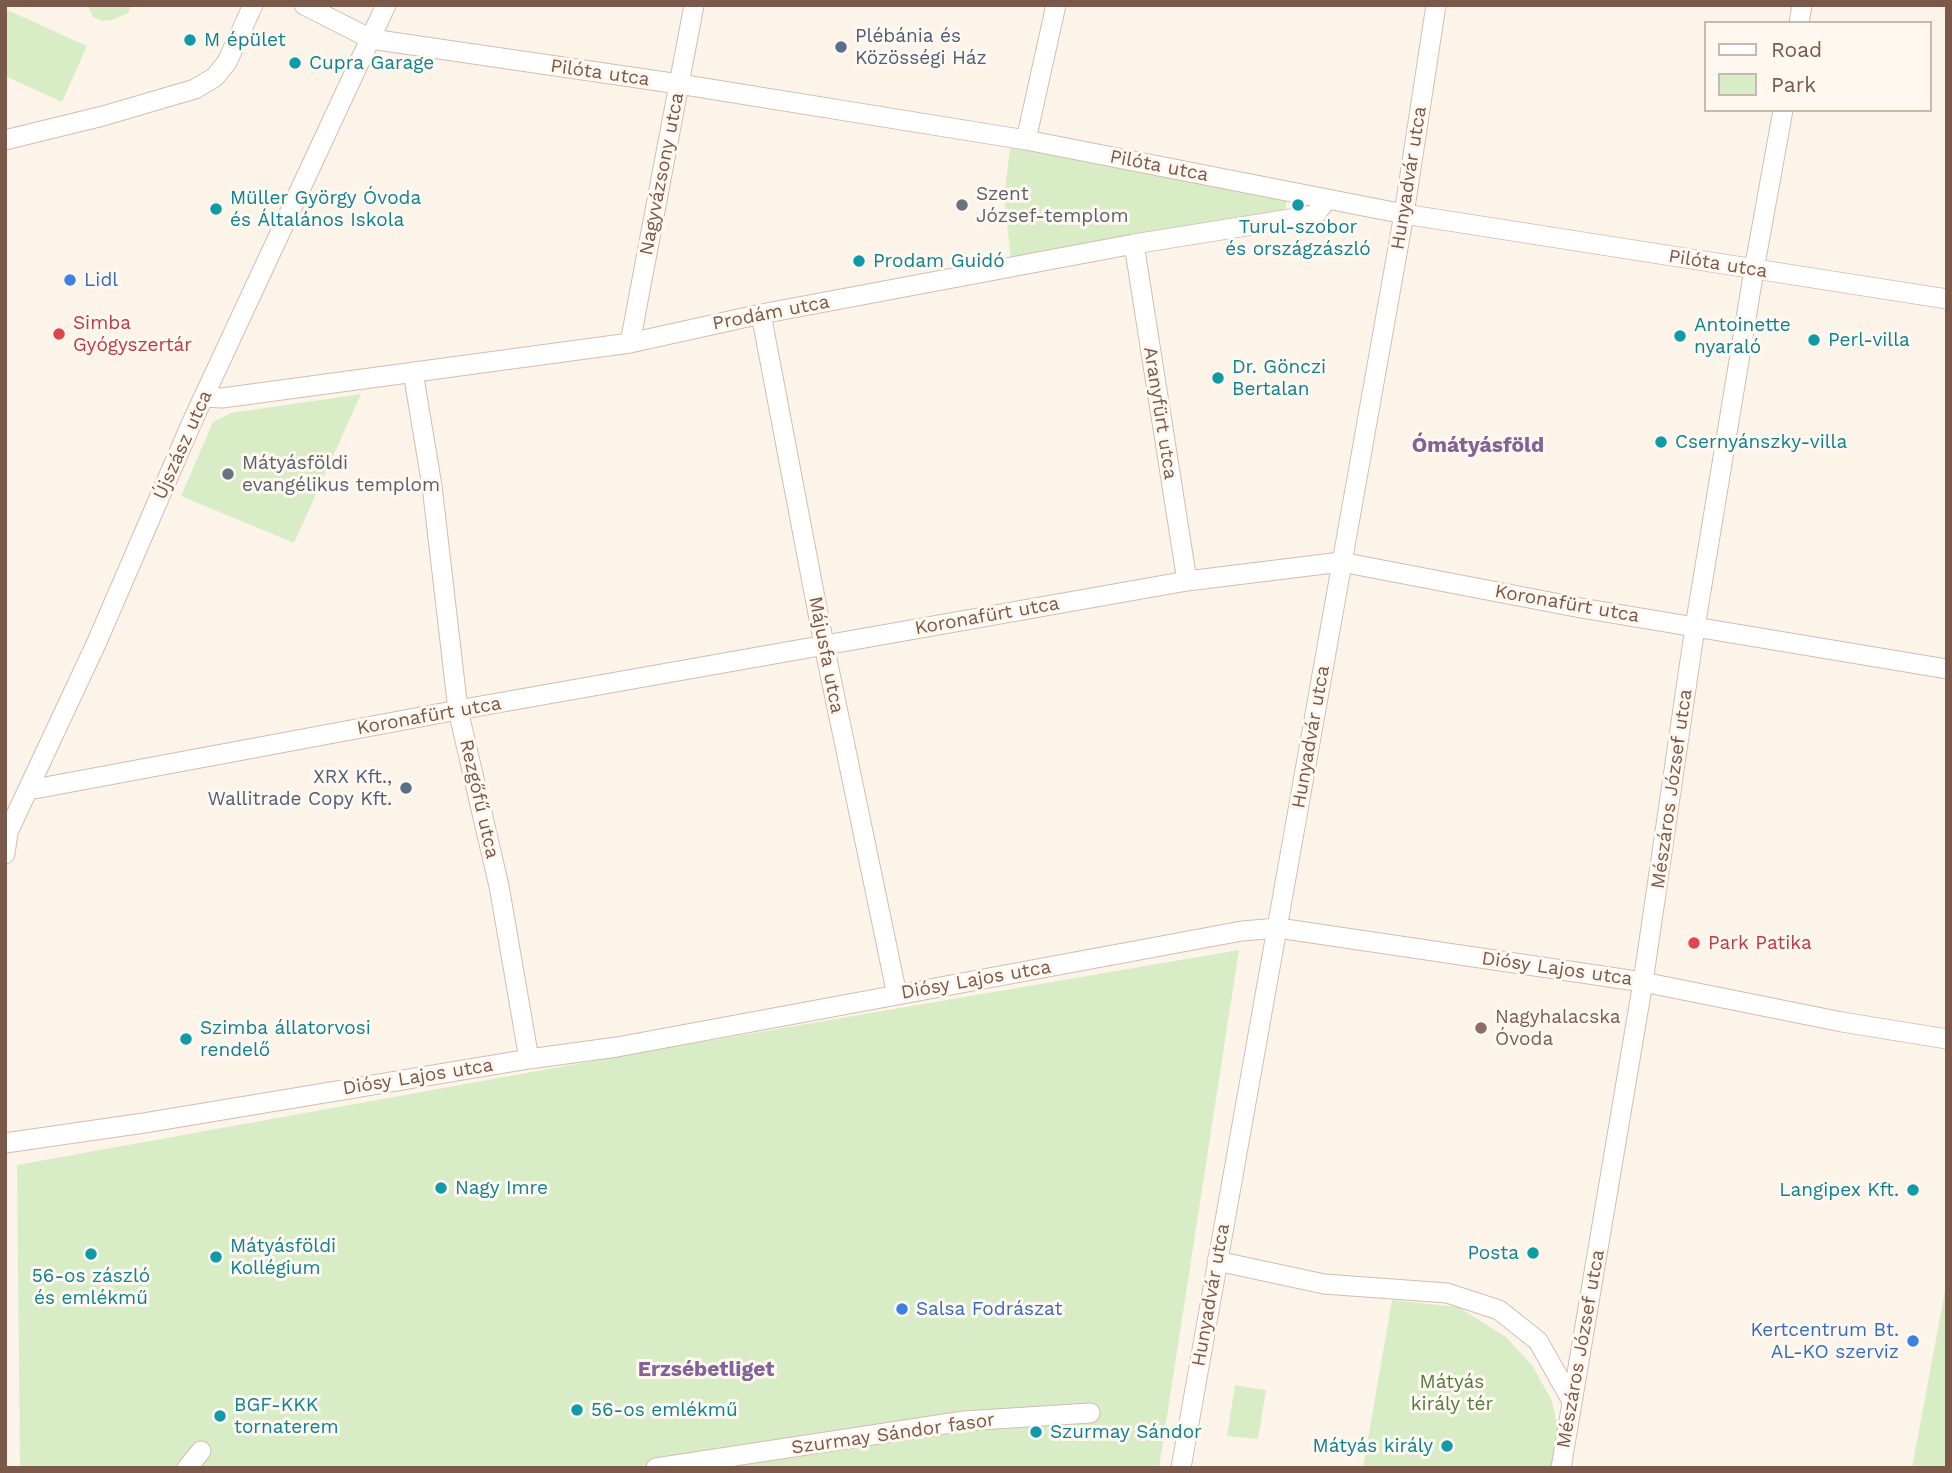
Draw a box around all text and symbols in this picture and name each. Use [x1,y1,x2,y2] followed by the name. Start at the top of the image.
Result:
[1703,21,1931,112] legend
[855,25,987,69] place label: Plébánia és Közösségi Ház
[204,29,286,51] place label: M épület
[182,32,198,48] marker: M épület
[1771,37,1822,62] text: Road
[833,39,849,55] marker: Plébánia és Közösségi Ház
[309,52,434,74] place label: Cupra Garage
[287,55,303,71] marker: Cupra Garage
[549,55,651,91] street label: Pilóta utca
[1771,72,1816,97] text: Park
[635,91,689,257] street label: Nagyvázsony utca
[1386,105,1432,251] street label: Hunyadvár utca
[1108,145,1210,187] street label: Pilóta utca
[976,183,1129,227] place label: Szent József-templom
[230,187,421,231] place label: Müller György Óvoda és Általános Iskola
[954,197,970,213] marker: Szent József-templom
[1290,197,1306,213] marker: Turul-szobor és országzászló
[208,201,224,217] marker: Müller György Óvoda és Általános Iskola
[1225,216,1371,260] place label: Turul-szobor és országzászló
[1667,245,1769,283] street label: Pilóta utca
[873,250,1005,272] place label: Prodam Guidó
[851,253,867,269] marker: Prodam Guidó
[84,269,118,291] place label: Lidl
[62,272,78,288] marker: Lidl
[711,290,831,336] street label: Prodám utca
[73,312,192,356] place label: Simba Gyógyszertár
[1694,314,1791,358] place label: Antoinette nyaraló
[51,326,67,342] marker: Simba Gyógyszertár
[1672,328,1688,344] marker: Antoinette nyaraló
[1828,329,1910,351] place label: Perl-villa
[1806,332,1822,348] marker: Perl-villa
[1138,345,1182,481] street label: Aranyfürt utca
[1232,356,1326,400] place label: Dr. Gönczi Bertalan
[1210,370,1226,386] marker: Dr. Gönczi Bertalan
[149,387,217,503] street label: Újszász utca
[1675,431,1847,453] place label: Csernyánszky-villa
[1412,433,1544,459] district label: Ómátyásföld
[1653,434,1669,450] marker: Csernyánszky-villa
[242,452,440,496] place label: Mátyásföldi evangélikus templom
[220,466,236,482] marker: Mátyásföldi evangélikus templom
[1493,580,1641,628] street label: Koronafürt utca
[913,592,1061,640] street label: Koronafürt utca
[803,594,849,716] street label: Májusfa utca
[1287,664,1335,810] street label: Hunyadvár utca
[1647,688,1697,890] street label: Mészáros József utca
[355,692,503,740] street label: Koronafürt utca
[454,737,504,861] street label: Rezgőfű utca
[208,766,392,810] place label: XRX Kft., Wallitrade Copy Kft.
[398,780,414,796] marker: XRX Kft., Wallitrade Copy Kft.
[1708,932,1812,954] place label: Park Patika
[1686,935,1702,951] marker: Park Patika
[1480,947,1634,991] street label: Diósy Lajos utca
[899,956,1053,1004] street label: Diósy Lajos utca
[1495,1006,1621,1050] place label: Nagyhalacska Óvoda
[200,1017,371,1061] place label: Szimba állatorvosi rendelő
[1473,1020,1489,1036] marker: Nagyhalacska Óvoda
[178,1031,194,1047] marker: Szimba állatorvosi rendelő
[341,1054,495,1100] street label: Diósy Lajos utca
[455,1177,548,1199] place label: Nagy Imre
[1779,1179,1899,1201] place label: Langipex Kft.
[433,1180,449,1196] marker: Nagy Imre
[1905,1182,1921,1198] marker: Langipex Kft.
[1187,1222,1235,1368] street label: Hunyadvár utca
[230,1235,336,1279] place label: Mátyásföldi Kollégium
[1467,1242,1519,1264] place label: Posta
[1525,1245,1541,1261] marker: Posta
[83,1246,99,1262] marker: 56-os zászló és emlékmű
[1552,1248,1610,1450] street label: Mészáros József utca
[208,1249,224,1265] marker: Mátyásföldi Kollégium
[32,1265,150,1309] place label: 56-os zászló és emlékmű
[916,1298,1062,1320] place label: Salsa Fodrászat
[894,1301,910,1317] marker: Salsa Fodrászat
[1751,1319,1899,1363] place label: Kertcentrum Bt. AL-KO szerviz
[1905,1333,1921,1349] marker: Kertcentrum Bt. AL-KO szerviz
[638,1357,774,1383] district label: Erzsébetliget
[1411,1371,1493,1415] park label: Mátyás király tér
[234,1394,339,1438] place label: BGF-KKK tornaterem
[591,1399,738,1421] place label: 56-os emlékmű
[569,1402,585,1418] marker: 56-os emlékmű
[212,1408,228,1424] marker: BGF-KKK tornaterem
[790,1408,996,1460] street label: Szurmay Sándor fasor
[1050,1421,1202,1443] place label: Szurmay Sándor
[1028,1424,1044,1440] marker: Szurmay Sándor
[1313,1435,1433,1457] place label: Mátyás király
[1439,1438,1455,1454] marker: Mátyás király

